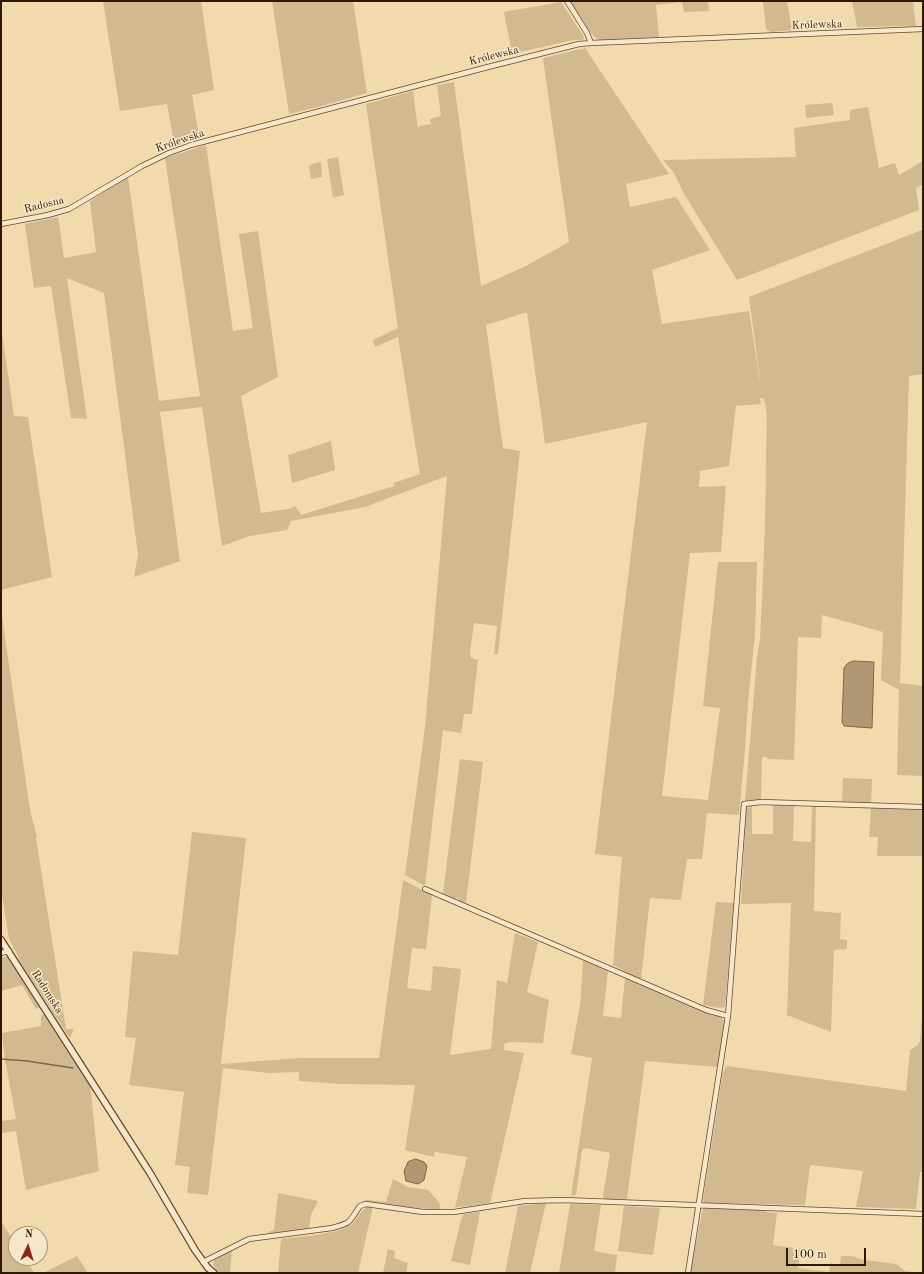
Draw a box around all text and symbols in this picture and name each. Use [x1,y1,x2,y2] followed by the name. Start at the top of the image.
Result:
[791,18,843,32] street label: Królewska
[468,43,520,69] street label: Królewska
[154,126,206,156] street label: Królewska
[23,194,65,216] street label: Radosna
[28,968,66,1016] street label: Radomska
[8,1226,48,1266] north arrow
[24,1229,33,1240] text: N
[788,1240,868,1266] scale bar
[793,1249,827,1261] text: 100 m

